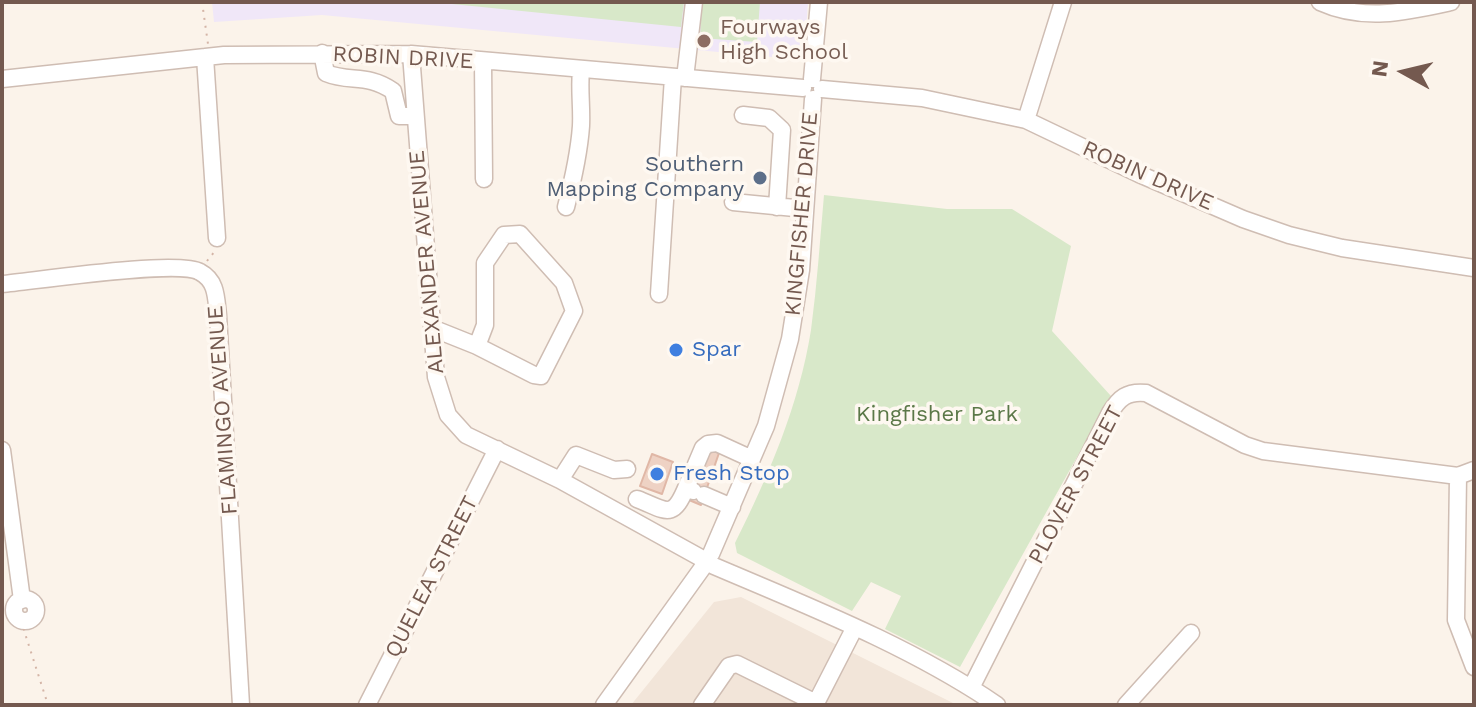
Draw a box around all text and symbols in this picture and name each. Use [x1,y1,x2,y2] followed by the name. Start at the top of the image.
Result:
[720,15,848,66] place label: Fourways High School
[695,32,713,50] marker: Fourways High School
[1364,32,1444,112] north arrow
[332,41,474,75] street label: ROBIN DRIVE
[1366,59,1393,78] text: N
[780,111,824,317] street label: KINGFISHER DRIVE
[1078,135,1218,217] street label: ROBIN DRIVE
[404,149,450,375] street label: ALEXANDER AVENUE
[546,152,744,204] place label: Southern Mapping Company
[751,169,769,187] marker: Southern Mapping Company
[203,304,243,516] street label: FLAMINGO AVENUE
[692,337,741,363] place label: Spar
[667,341,685,359] marker: Spar
[1023,401,1129,569] street label: PLOVER STREET
[856,402,1018,428] park label: Kingfisher Park
[673,461,790,487] place label: Fresh Stop
[648,465,666,483] marker: Fresh Stop
[380,492,484,662] street label: QUELEA STREET

